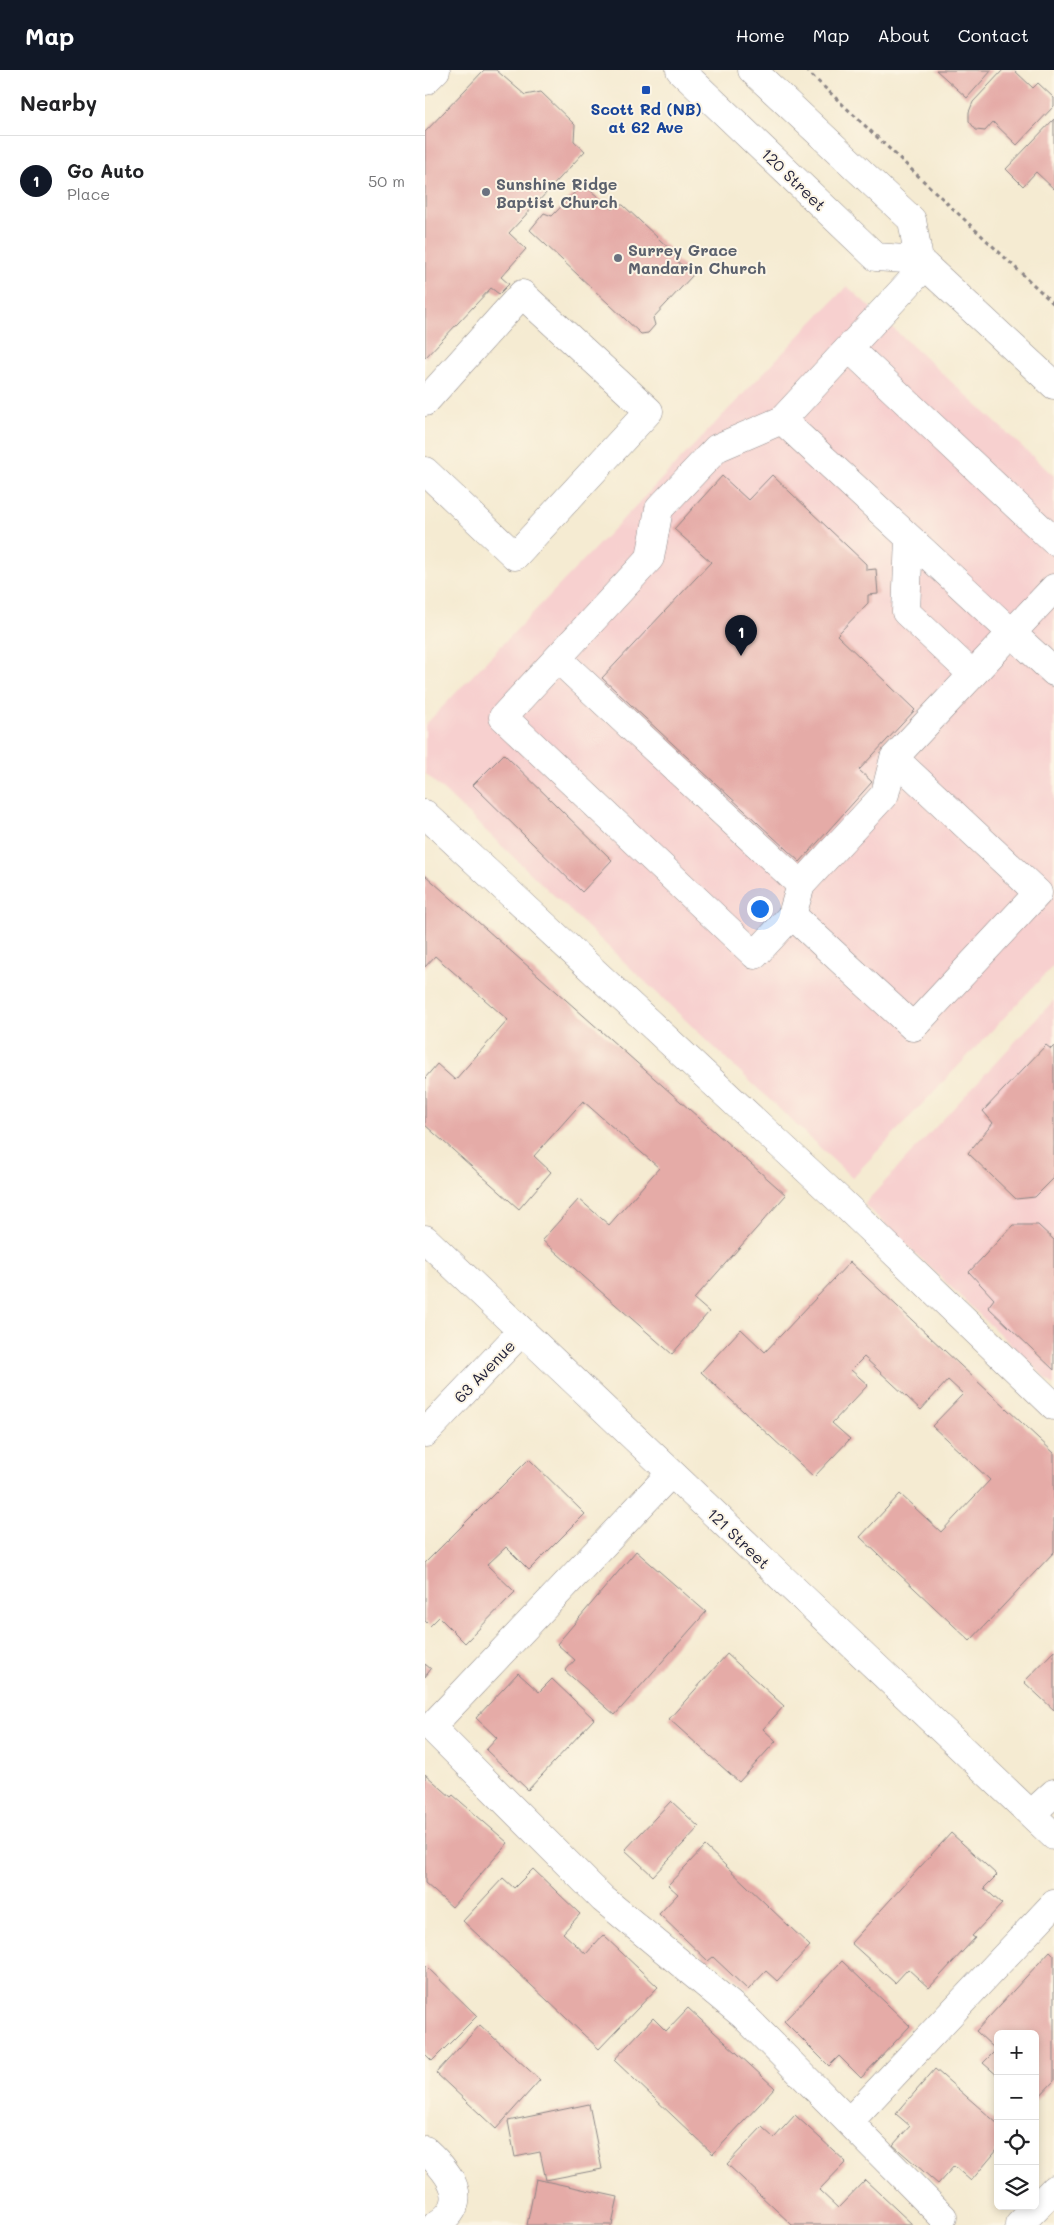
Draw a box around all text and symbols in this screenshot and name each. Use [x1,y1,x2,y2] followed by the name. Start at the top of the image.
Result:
[25,20,74,51] text: Map
[736,23,785,47] text: Home
[813,23,849,47] text: Map
[877,23,930,47] text: About
[958,23,1029,47] text: Contact
[640,84,652,96] marker: Scott Rd (NB) at 62 Ave
[20,89,97,116] text: Nearby
[590,98,702,137] place label: Scott Rd (NB) at 62 Ave
[757,143,831,215] street label: 120 Street
[67,158,144,183] text: Go Auto
[32,170,40,191] text: 1
[368,170,405,191] text: 50 m
[496,173,618,212] place label: Sunshine Ridge Baptist Church
[67,183,110,204] text: Place
[480,186,492,198] marker: Sunshine Ridge Baptist Church
[628,239,766,278] place label: Surrey Grace Mandarin Church
[612,252,624,264] marker: Surrey Grace Mandarin Church
[725,615,757,656] pin: 1
[747,896,773,922] your location
[449,1335,519,1407] street label: 63 Avenue
[703,1503,775,1573] street label: 121 Street
[994,2030,1039,2210] map controls
[994,2030,1039,2075] button: +
[994,2075,1039,2120] button: −
[994,2120,1039,2165] button: locate
[994,2165,1039,2210] button: layers

